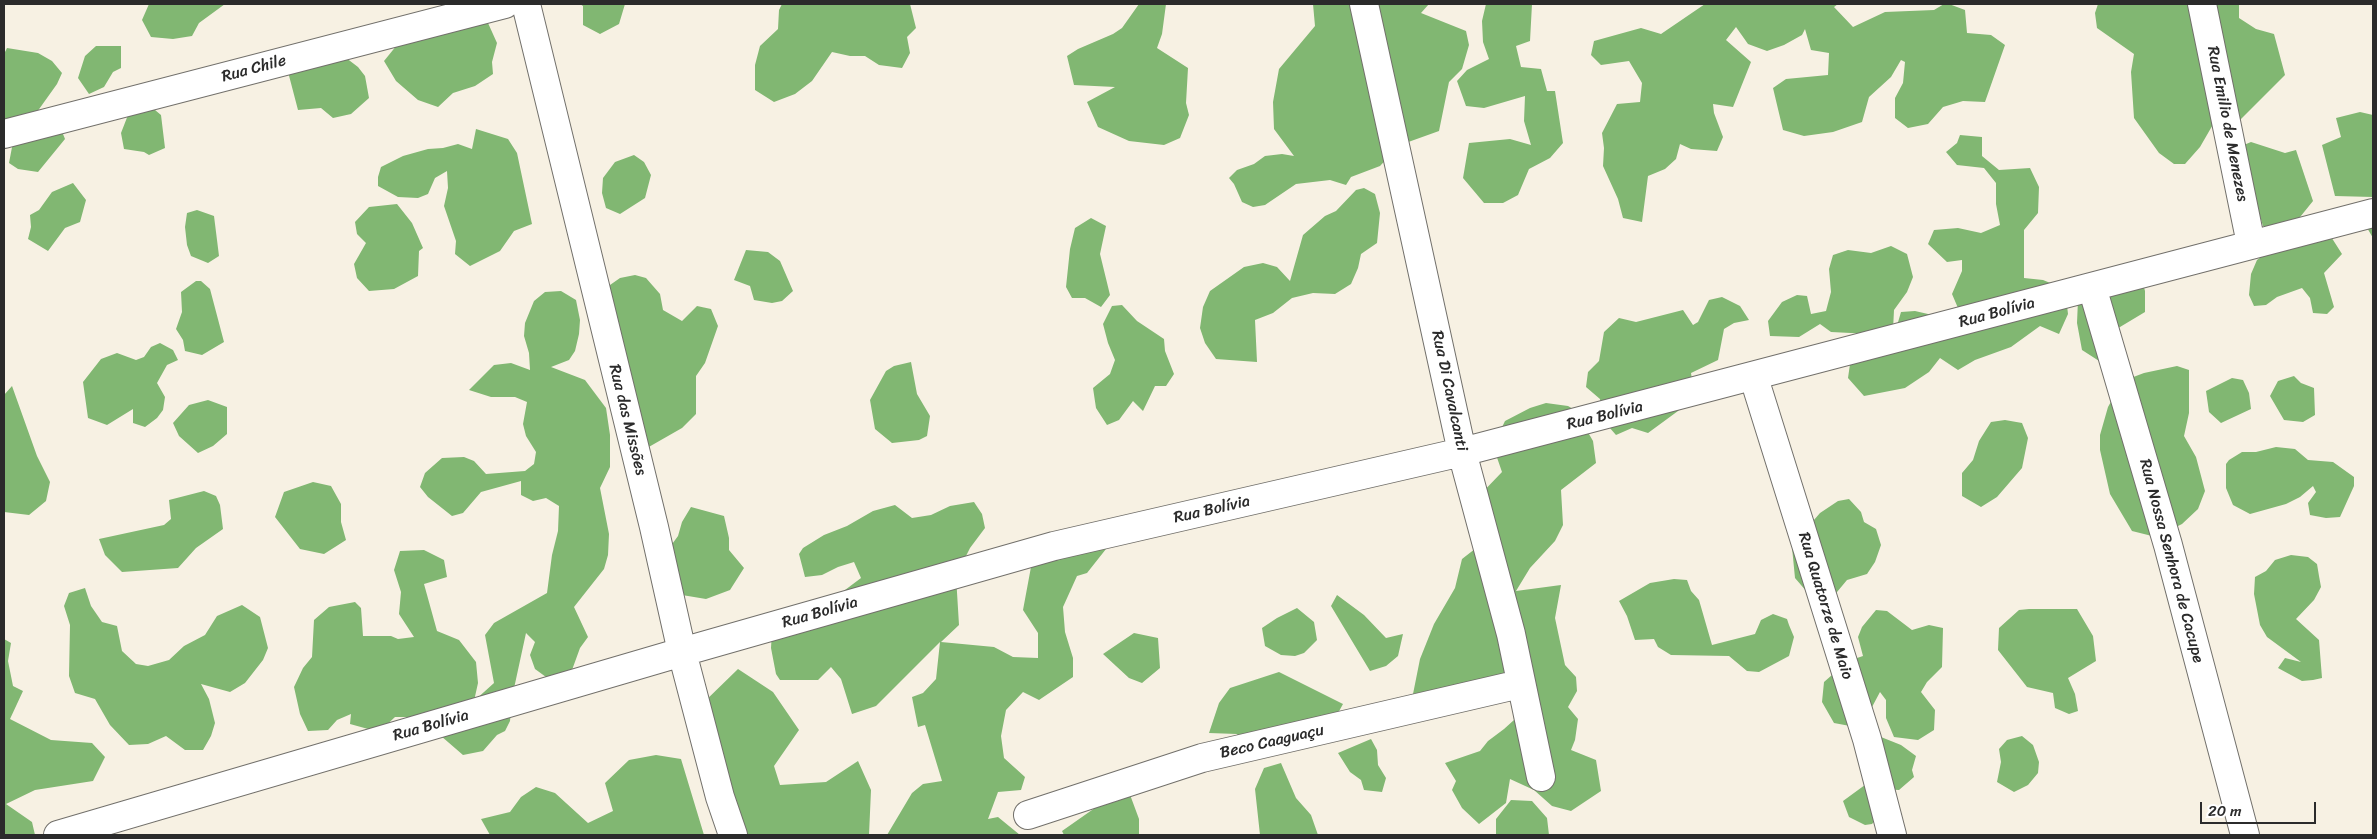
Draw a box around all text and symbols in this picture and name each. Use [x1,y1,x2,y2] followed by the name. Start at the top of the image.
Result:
[2203,45,2251,203] street label: Rua Emilio de Menezes
[220,51,288,87] street label: Rua Chile
[1957,294,2037,332] street label: Rua Bolívia
[1427,329,1471,453] street label: Rua Di Cavalcanti
[604,363,650,477] street label: Rua das Missões
[1565,397,1645,435] street label: Rua Bolívia
[2135,457,2207,665] street label: Rua Nossa Senhora de Cacupe
[1172,492,1252,528] street label: Rua Bolívia
[1793,530,1857,682] street label: Rua Quatorze de Maio
[780,593,860,633] street label: Rua Bolívia
[391,706,471,746] street label: Rua Bolívia
[1218,721,1326,763] street label: Beco Caaguaçu
[2202,792,2318,824] scale bar
[2208,798,2242,824] text: 20 m

